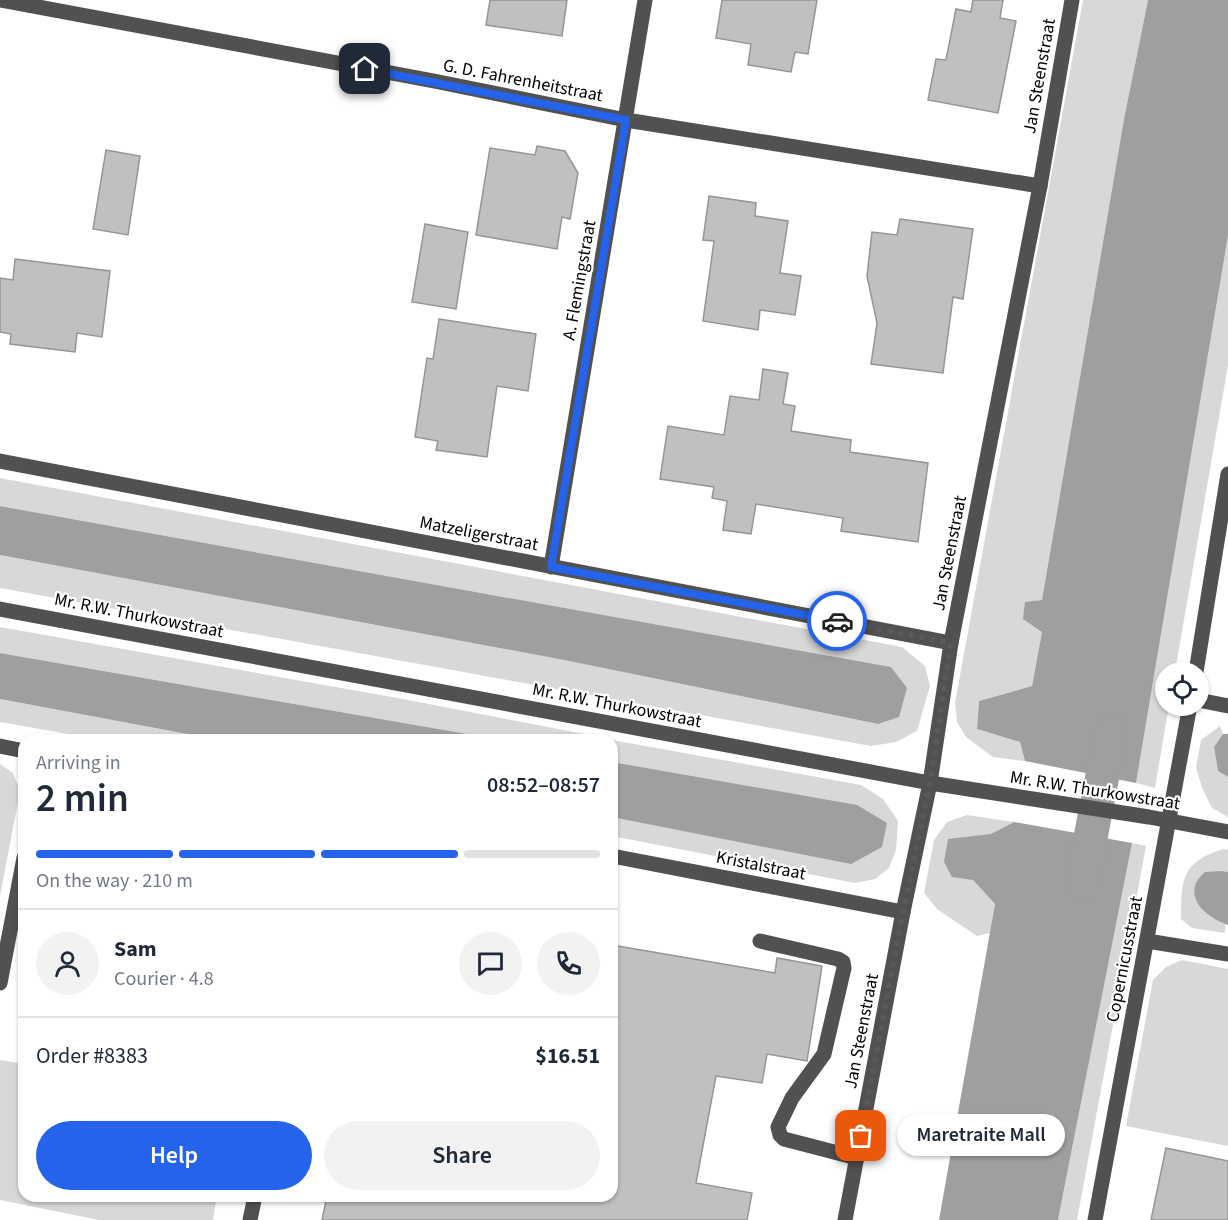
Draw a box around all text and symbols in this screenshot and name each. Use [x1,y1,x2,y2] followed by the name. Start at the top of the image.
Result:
[1017,16,1062,136] street label: Jan Steenstraat
[339,43,390,94] pin
[348,52,381,85] icon: home
[441,53,605,108] street label: G. D. Fahrenheitstraat
[557,218,602,342] street label: A. Flemingstraat
[926,493,973,613] street label: Jan Steenstraat
[417,510,540,557] street label: Matzeligerstraat
[52,587,226,644] street label: Mr. R.W. Thurkowstraat
[807,591,867,651] courier
[821,605,854,638] icon: car
[1155,662,1209,716] map controls
[1155,662,1209,716] button: locate
[530,677,704,734] street label: Mr. R.W. Thurkowstraat
[36,749,121,777] text: Arriving in
[1008,765,1182,816] street label: Mr. R.W. Thurkowstraat
[487,769,600,801] text: 08:52–08:57
[36,771,129,827] text: 2 min
[714,845,808,886] street label: Kristalstraat
[36,867,193,895] text: On the way · 210 m
[1100,894,1149,1024] street label: Copernicusstraat
[36,932,99,995] button: person
[459,932,522,995] button: chat
[537,932,600,995] button: phone
[114,933,157,965] text: Sam
[114,965,214,993] text: Courier · 4.8
[838,971,885,1091] street label: Jan Steenstraat
[36,1040,148,1072] text: Order #8383
[535,1040,600,1072] text: $16.51
[835,1110,886,1161] pin
[897,1115,1065,1157] callout: Maretraite Mall
[844,1119,877,1152] icon: bag
[36,1121,312,1190] button: Help
[324,1121,600,1190] button: Share
[916,1121,1046,1149] text: Maretraite Mall

